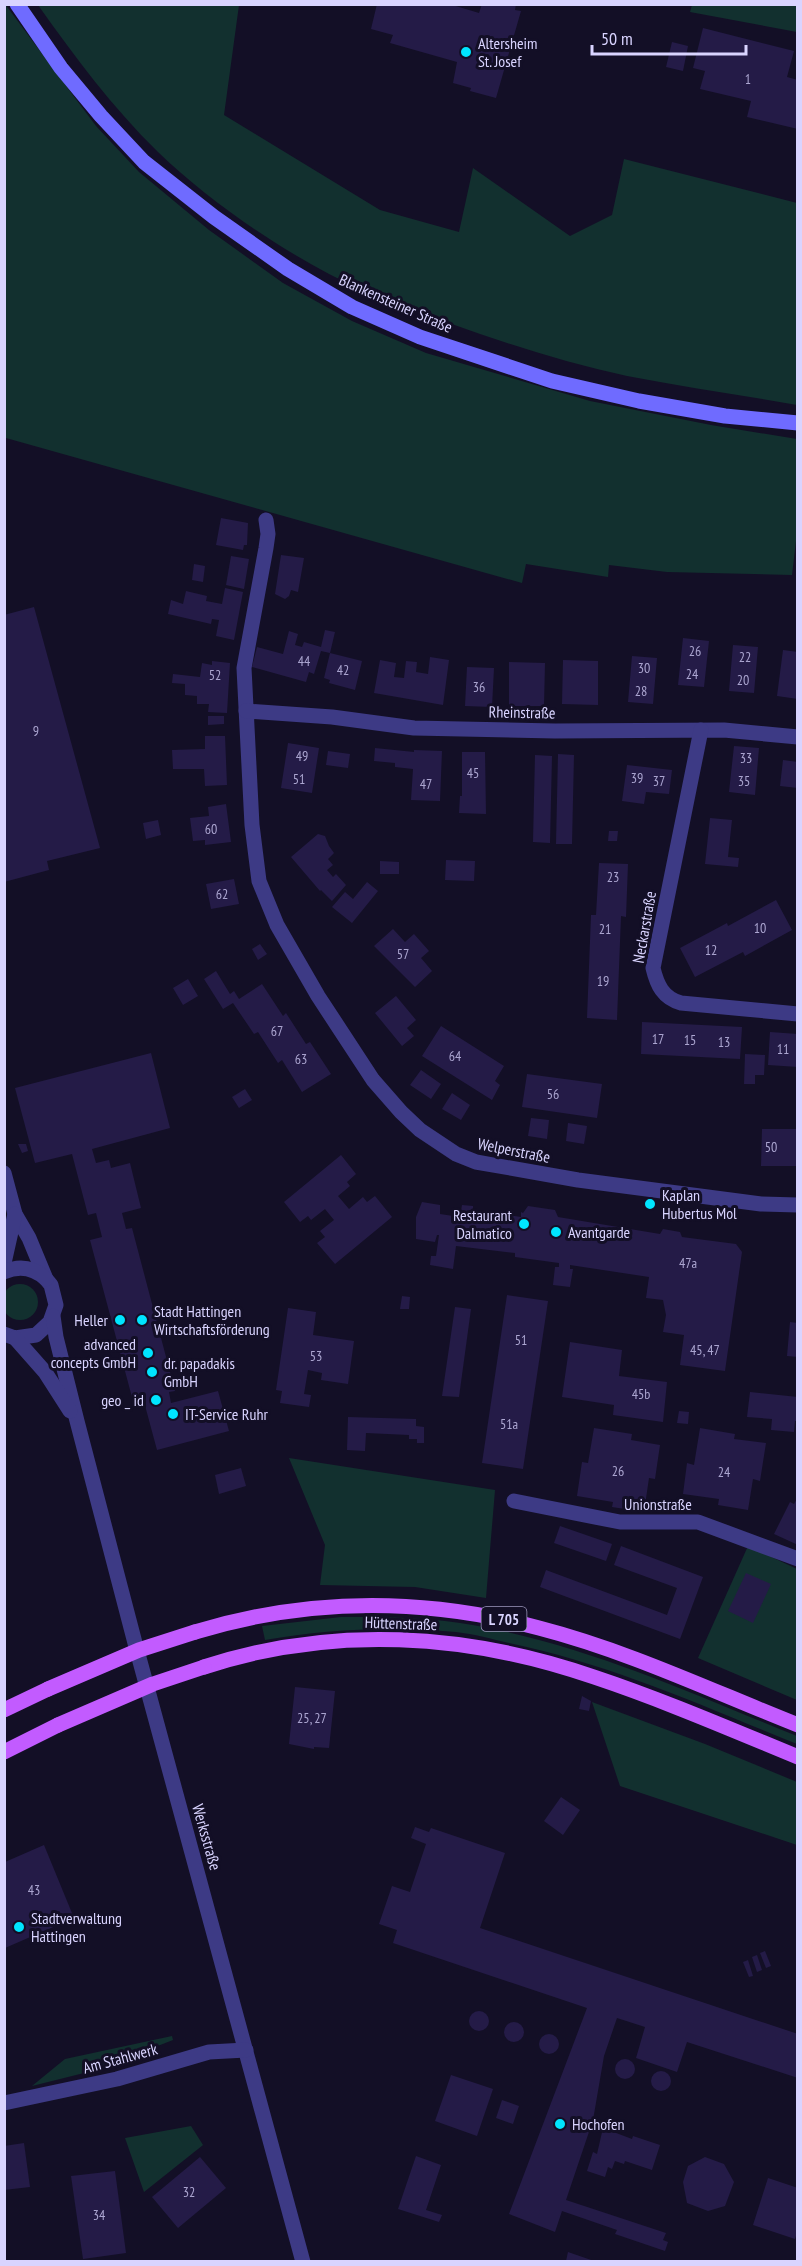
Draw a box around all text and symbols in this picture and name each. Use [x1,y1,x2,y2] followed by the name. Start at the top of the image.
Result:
[592,18,746,56] scale bar
[601,27,633,50] text: 50 m
[478,33,538,71] place label: Altersheim St. Josef
[459,45,473,59] marker: Altersheim St. Josef
[745,70,751,88] house number: 1
[336,269,456,337] street label: Blankensteiner Straße
[689,642,701,660] house number: 26
[739,648,751,666] house number: 22
[298,652,311,670] house number: 44
[638,659,650,677] house number: 30
[337,661,349,679] house number: 42
[686,665,699,683] house number: 24
[209,666,221,684] house number: 52
[737,671,749,689] house number: 20
[473,678,485,696] house number: 36
[635,682,647,700] house number: 28
[488,701,556,723] street label: Rheinstraße
[33,722,39,740] house number: 9
[296,747,308,765] house number: 49
[740,749,752,767] house number: 33
[467,764,479,782] house number: 45
[631,769,643,787] house number: 39
[293,770,305,788] house number: 51
[653,772,665,790] house number: 37
[738,772,750,790] house number: 35
[420,775,432,793] house number: 47
[205,820,217,838] house number: 60
[607,868,619,886] house number: 23
[216,885,228,903] house number: 62
[628,889,660,965] street label: Neckarstraße
[754,919,766,937] house number: 10
[599,920,611,938] house number: 21
[705,941,717,959] house number: 12
[397,945,409,963] house number: 57
[597,972,609,990] house number: 19
[271,1022,283,1040] house number: 67
[652,1030,664,1048] house number: 17
[684,1031,696,1049] house number: 15
[718,1033,730,1051] house number: 13
[777,1040,789,1058] house number: 11
[449,1047,462,1065] house number: 64
[295,1050,307,1068] house number: 63
[547,1085,559,1103] house number: 56
[476,1133,552,1167] street label: Welperstraße
[765,1138,777,1156] house number: 50
[662,1185,737,1223] place label: Kaplan Hubertus Mol
[643,1197,657,1211] marker: Kaplan Hubertus Mol
[453,1205,513,1243] place label: Restaurant Dalmatico
[517,1217,531,1231] marker: Restaurant Dalmatico
[568,1222,630,1242] place label: Avantgarde
[549,1225,563,1239] marker: Avantgarde
[679,1254,697,1272] house number: 47a
[154,1301,270,1339] place label: Stadt Hattingen Wirtschaftsförderung
[74,1310,109,1330] place label: Heller
[113,1313,127,1327] marker: Heller
[135,1313,149,1327] marker: Stadt Hattingen Wirtschaftsförderung
[515,1331,527,1349] house number: 51
[51,1334,136,1372] place label: advanced concepts GmbH
[690,1341,720,1359] house number: 45, 47
[141,1346,155,1360] marker: advanced concepts GmbH
[310,1347,322,1365] house number: 53
[164,1353,235,1391] place label: dr. papadakis GmbH
[145,1365,159,1379] marker: dr. papadakis GmbH
[632,1385,650,1403] house number: 45b
[101,1390,144,1410] place label: geo _ id
[149,1393,163,1407] marker: geo _ id
[185,1404,268,1424] place label: IT-Service Ruhr
[166,1407,180,1421] marker: IT-Service Ruhr
[500,1415,518,1433] house number: 51a
[612,1462,624,1480] house number: 26
[718,1463,731,1481] house number: 24
[624,1494,692,1514] street label: Unionstraße
[482,1607,526,1631] road number: L 705
[364,1612,438,1634] street label: Hüttenstraße
[297,1709,327,1727] house number: 25, 27
[188,1802,226,1872] street label: Werksstraße
[28,1881,40,1899] house number: 43
[31,1908,122,1946] place label: Stadtverwaltung Hattingen
[12,1920,26,1934] marker: Stadtverwaltung Hattingen
[81,2038,160,2078] street label: Am Stahlwerk
[572,2114,625,2134] place label: Hochofen
[553,2117,567,2131] marker: Hochofen
[183,2183,195,2201] house number: 32
[93,2206,106,2224] house number: 34

